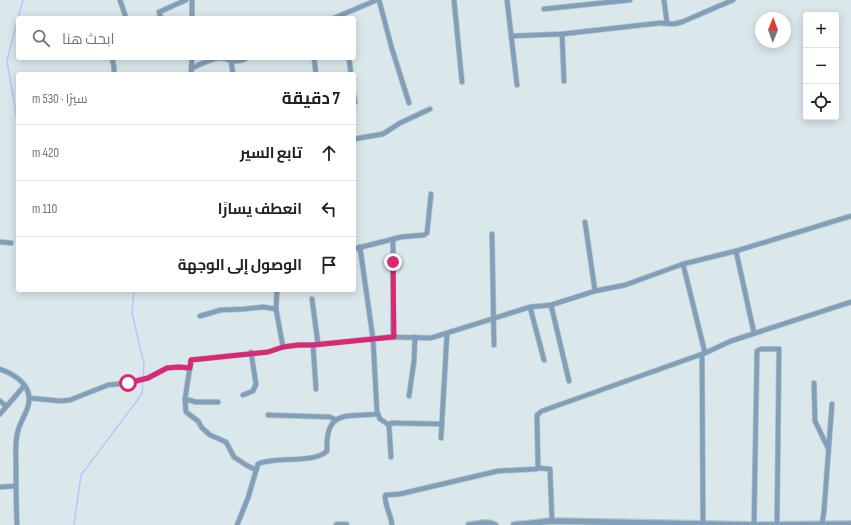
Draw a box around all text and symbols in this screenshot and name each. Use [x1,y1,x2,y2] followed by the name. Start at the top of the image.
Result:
[755,12,791,48] north arrow
[803,12,839,120] map controls
[803,12,839,48] button: +
[16,16,356,60] search box
[30,27,52,49] icon: search
[62,30,115,49] text: ابحث هنا
[803,48,839,84] button: −
[803,84,839,120] button: locate
[282,89,340,109] text: 7 دقيقة
[32,91,88,107] text: سيرًا · 530 m
[318,142,340,164] icon: ahead
[240,144,302,163] text: تابع السير
[32,145,59,161] text: 420 m
[318,198,340,220] icon: left
[218,200,302,219] text: انعطف يسارًا
[32,201,57,217] text: 110 m
[384,253,402,271] route end
[318,254,340,276] icon: arrive
[178,256,302,275] text: الوصول إلى الوجهة
[119,374,137,392] route start

